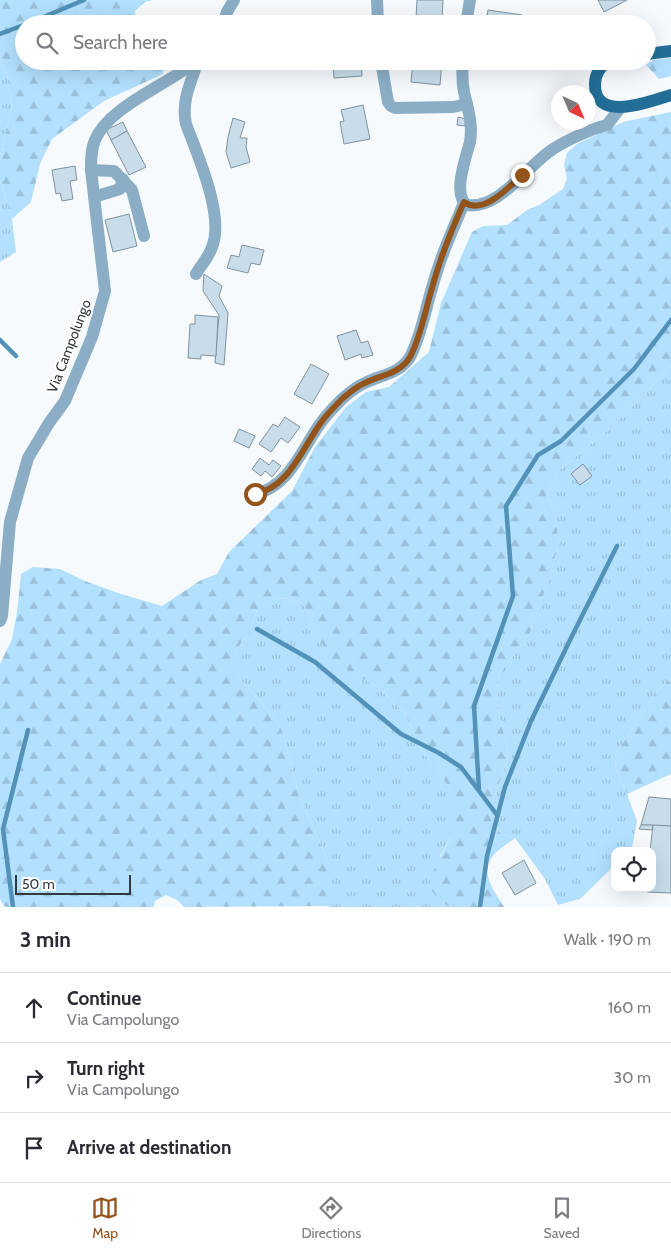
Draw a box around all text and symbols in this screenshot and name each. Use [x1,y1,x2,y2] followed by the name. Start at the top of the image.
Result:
[15,15,656,70] search box
[33,29,61,57] icon: search
[73,31,167,54] text: Search here
[551,85,596,130] north arrow
[511,164,534,187] route end
[43,297,95,395] street label: Via Campolungo
[244,483,267,506] route start
[611,847,656,892] map controls
[611,847,656,892] button: locate
[15,872,131,895] scale bar
[22,875,55,893] text: 50 m
[20,927,71,952] text: 3 min
[564,930,651,949] text: Walk · 190 m
[67,987,141,1010] text: Continue
[20,994,48,1022] icon: ahead
[608,998,651,1017] text: 160 m
[67,1010,179,1029] text: Via Campolungo
[67,1057,145,1080] text: Turn right
[20,1064,48,1092] icon: right
[614,1068,651,1087] text: 30 m
[67,1080,179,1099] text: Via Campolungo
[20,1134,48,1162] icon: arrive
[67,1136,231,1159] text: Arrive at destination
[91,1194,119,1242] tab: Map
[301,1194,361,1242] tab: Directions
[543,1194,580,1242] tab: Saved

